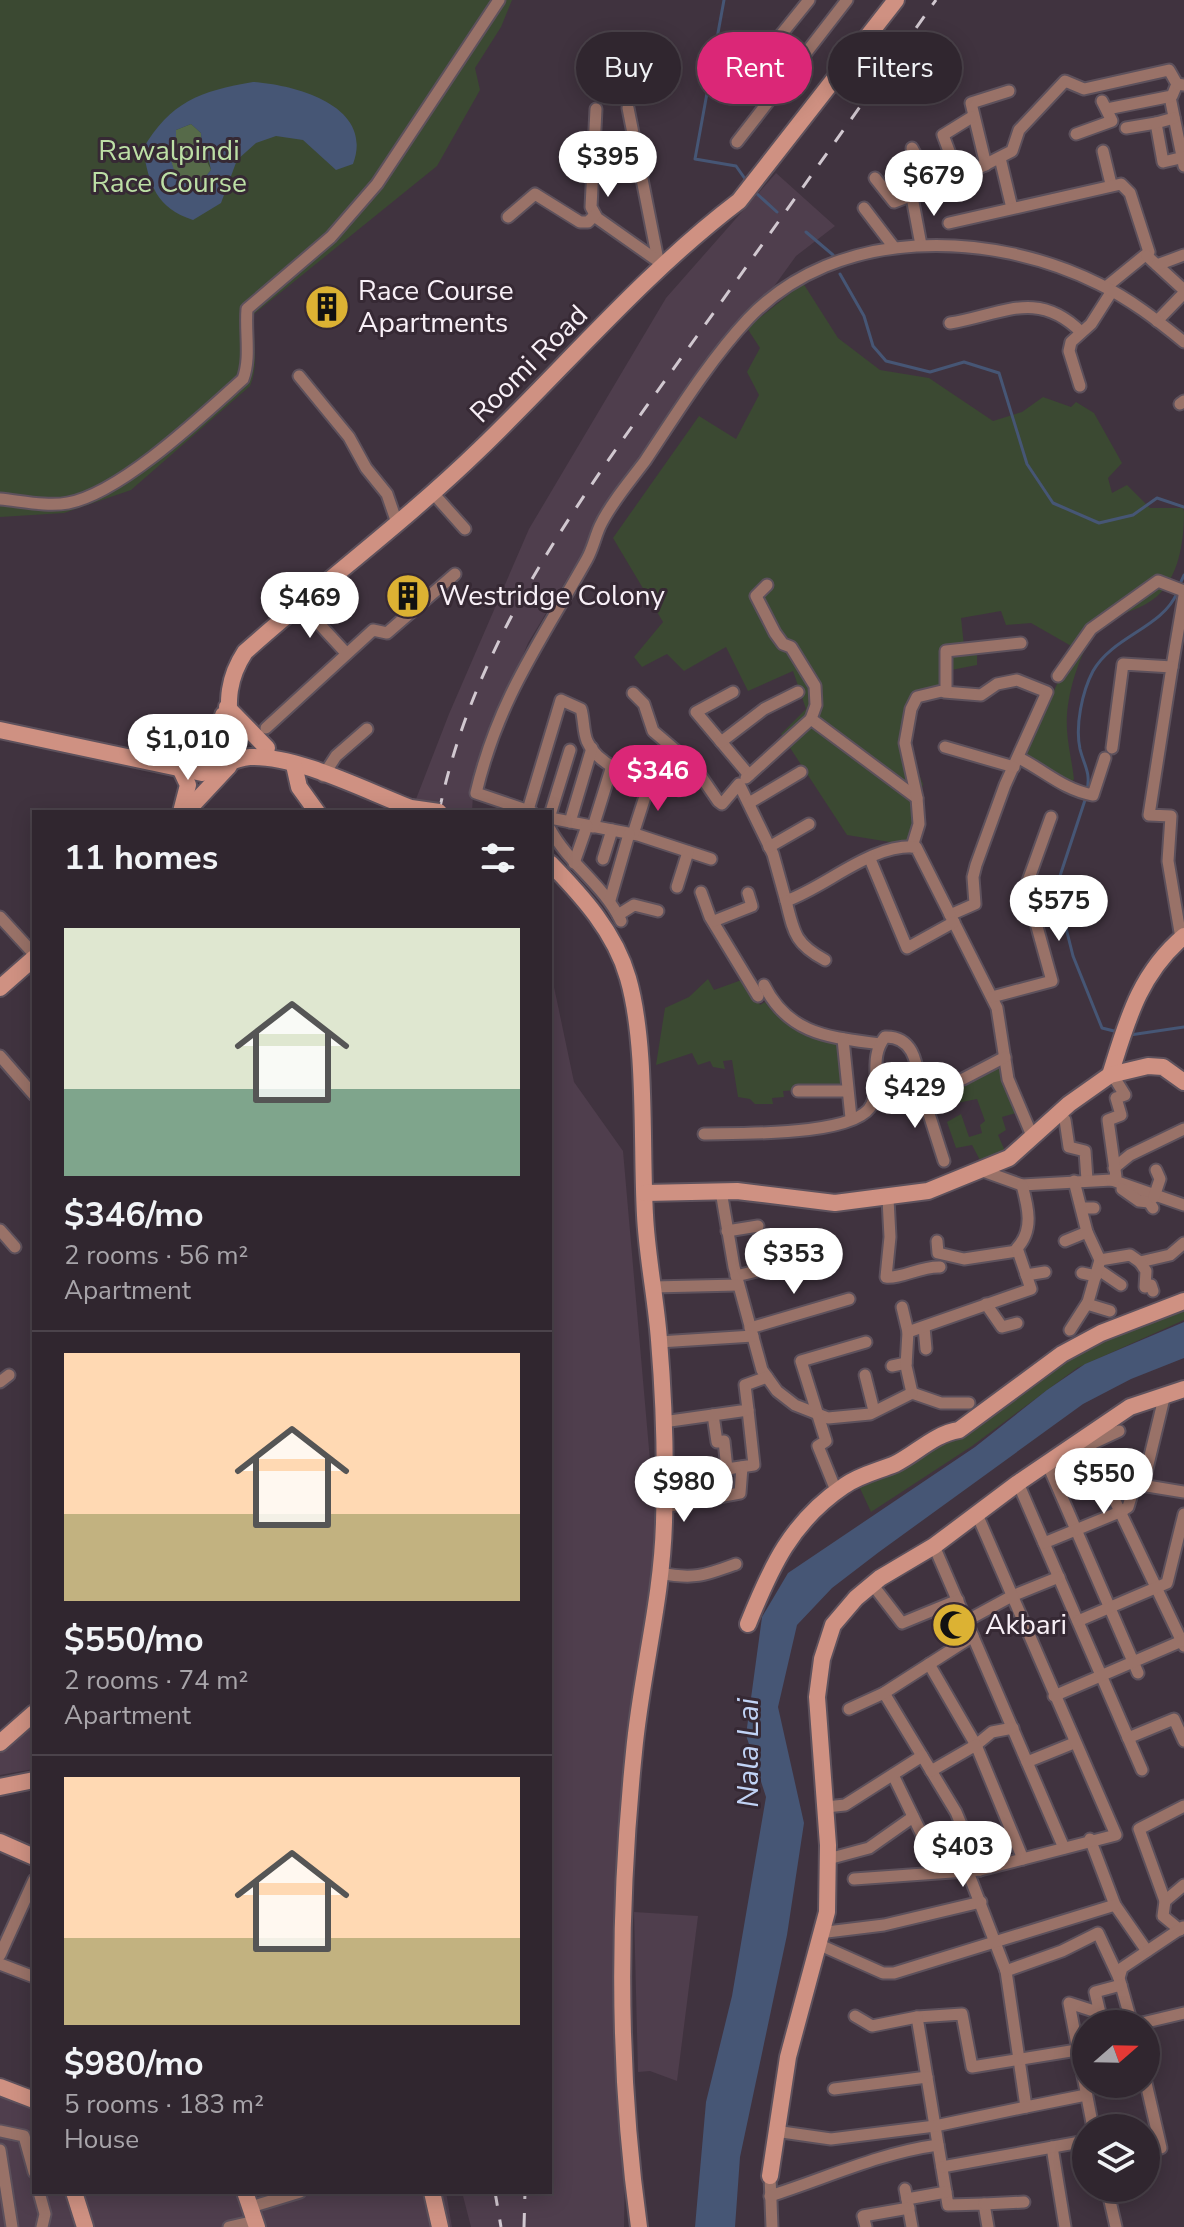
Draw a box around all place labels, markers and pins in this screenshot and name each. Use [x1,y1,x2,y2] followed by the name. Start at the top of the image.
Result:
[561,131,655,199] pin: $395
[887,150,981,218] pin: $679
[358,272,514,342] place label: Race Course Apartments
[303,283,351,331] building icon: Race Course Apartments
[263,572,357,640] pin: $469
[384,572,432,620] building icon: Westridge Colony
[439,577,665,615] place label: Westridge Colony
[123,714,253,782] pin: $1,010
[611,745,705,813] pin: $346
[1012,875,1106,943] pin: $575
[868,1062,962,1130] pin: $429
[747,1228,841,1296] pin: $353
[1057,1448,1151,1516] pin: $550
[637,1456,731,1524] pin: $980
[930,1601,978,1649] mosque icon: Akbari
[985,1606,1067,1644] place label: Akbari
[916,1821,1010,1889] pin: $403

